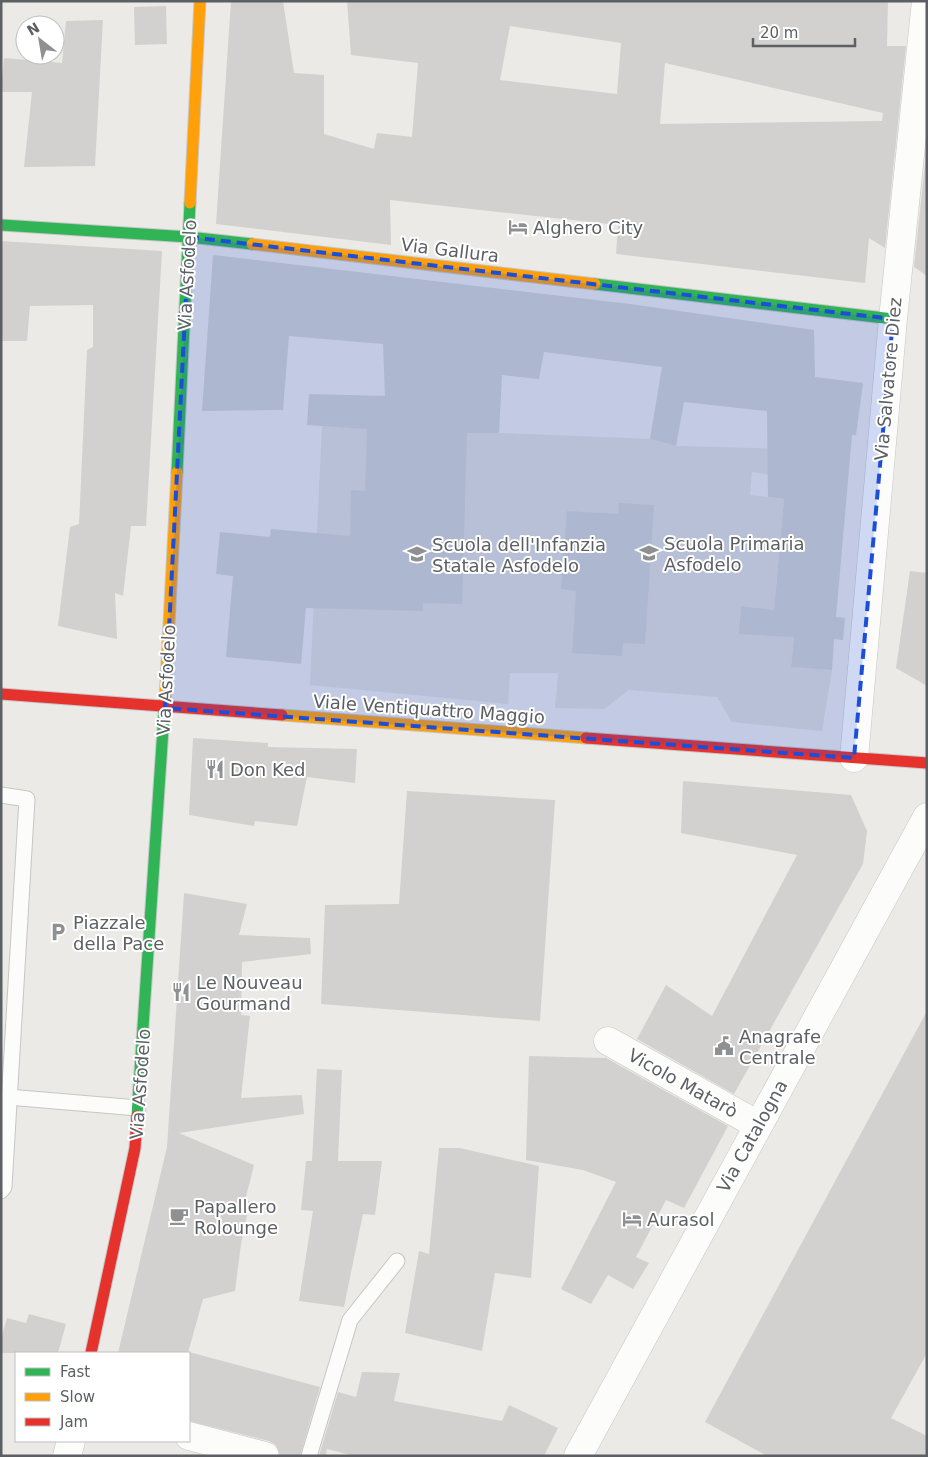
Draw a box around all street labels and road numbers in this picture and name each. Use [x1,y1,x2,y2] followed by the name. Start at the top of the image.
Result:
[174,219,200,331] street label: Via Asfodelo
[400,234,500,266] street label: Via Gallura
[870,296,906,462] street label: Via Salvatore Diez
[153,624,179,736] street label: Via Asfodelo
[312,690,546,728] street label: Viale Ventiquattro Maggio
[126,1028,154,1140] street label: Via Asfodelo
[624,1044,742,1122] street label: Vicolo Matarò
[712,1076,792,1196] street label: Via Catalogna

